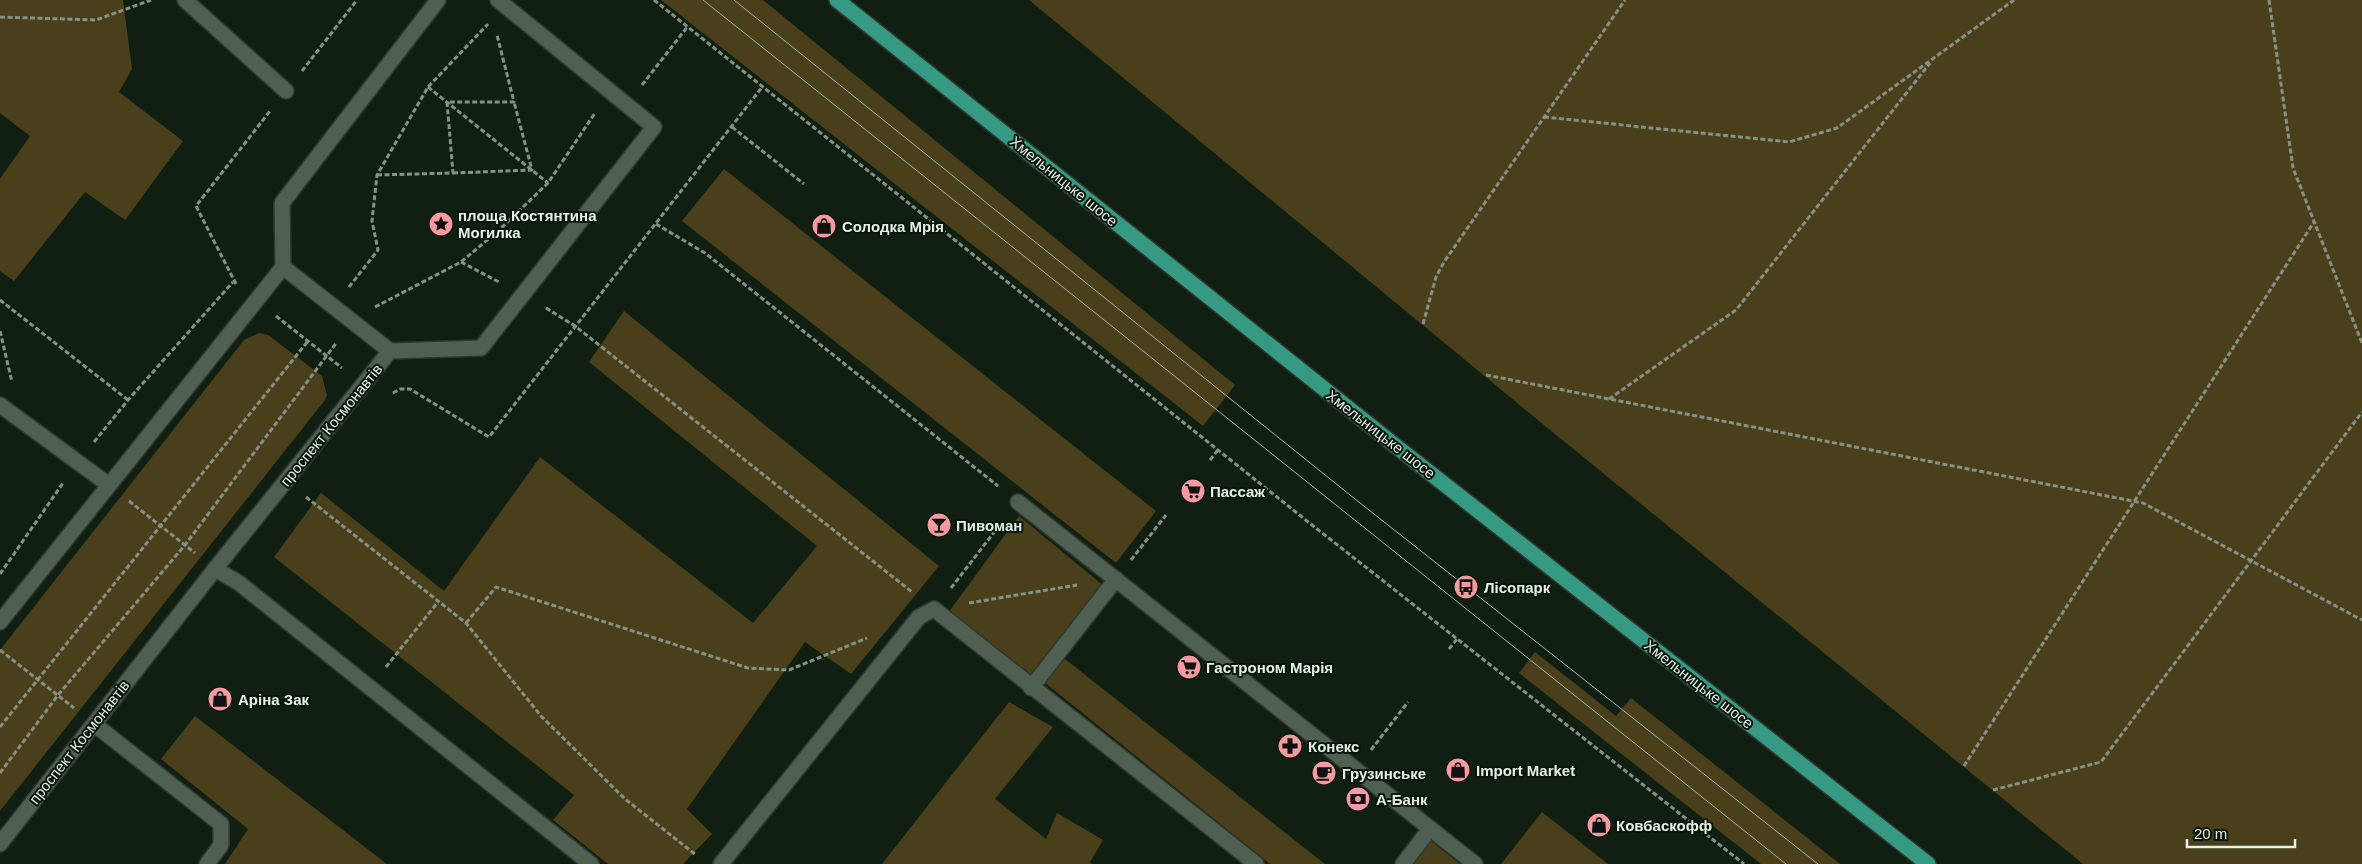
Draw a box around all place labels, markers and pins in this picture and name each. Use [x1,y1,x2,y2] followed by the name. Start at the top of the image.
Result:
[458,207,597,241] place label: площа Костянтина Могилка
[428,211,454,237] place icon: площа Костянтина Могилка
[811,213,837,239] shop icon: Солодка Мрія
[842,218,944,235] place label: Солодка Мрія
[1180,478,1206,504] supermarket icon: Пассаж
[1210,483,1265,500] place label: Пассаж
[926,512,952,538] bar icon: Пивоман
[956,517,1022,534] place label: Пивоман
[1453,574,1479,600] bus stop icon: Лісопарк
[1484,579,1551,596] place label: Лісопарк
[1176,654,1202,680] supermarket icon: Гастроном Марія
[1206,659,1333,676] place label: Гастроном Марія
[207,686,233,712] shop icon: Аріна Зак
[238,691,309,708] place label: Аріна Зак
[1277,733,1303,759] pharmacy icon: Конекс
[1308,738,1359,755] place label: Конекс
[1445,757,1471,783] shop icon: Import Market
[1311,760,1337,786] cafe icon: Грузинське
[1476,762,1575,779] place label: Import Market
[1342,765,1426,782] place label: Грузинське
[1345,786,1371,812] bank icon: А-Банк
[1376,791,1428,808] place label: А-Банк
[1586,812,1612,838] shop icon: Ковбаскофф
[1616,817,1712,834] place label: Ковбаскофф

